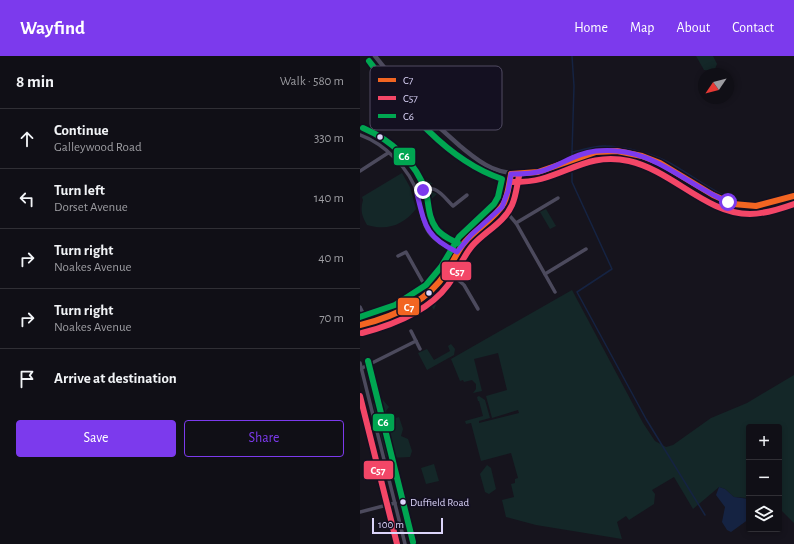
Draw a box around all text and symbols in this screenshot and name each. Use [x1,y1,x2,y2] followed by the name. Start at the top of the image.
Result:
[20,19,85,38] text: Wayfind
[574,21,608,35] text: Home
[630,21,654,35] text: Map
[676,21,710,35] text: About
[732,21,774,35] text: Contact
[370,66,502,130] legend
[698,68,734,104] north arrow
[16,73,54,90] text: 8 min
[280,75,344,88] text: Walk · 580 m
[403,75,414,86] text: C7
[403,93,418,104] text: C57
[403,111,414,122] text: C6
[54,123,109,138] text: Continue
[16,128,38,150] icon: ahead
[314,132,344,145] text: 330 m
[375,132,385,142] unlabelled marker
[54,141,142,154] text: Galleywood Road
[393,147,416,166] line badge: C6
[399,151,410,162] text: C6
[414,181,432,199] route end
[54,183,105,198] text: Turn left
[16,188,38,210] icon: left
[314,192,344,205] text: 140 m
[719,193,737,211] route start
[54,201,128,214] text: Dorset Avenue
[54,243,113,258] text: Turn right
[16,248,38,270] icon: right
[318,252,344,265] text: 40 m
[54,261,132,274] text: Noakes Avenue
[441,261,472,281] line badge: C57
[449,266,465,277] text: C57
[424,288,434,298] unlabelled marker
[397,297,420,316] line badge: C7
[404,302,414,313] text: C7
[54,303,113,318] text: Turn right
[16,308,38,330] icon: right
[319,312,344,325] text: 70 m
[54,321,132,334] text: Noakes Avenue
[16,368,38,390] icon: arrive
[54,371,177,386] text: Arrive at destination
[372,413,395,432] line badge: C6
[378,417,389,428] text: C6
[16,420,176,457] button: Save
[184,420,344,457] button: Share
[746,424,782,532] map controls
[746,424,782,460] button: +
[363,460,394,480] line badge: C57
[746,460,782,496] button: −
[370,465,386,476] text: C57
[746,496,782,532] button: layers
[398,497,408,507] marker: Duffield Road
[410,497,470,508] place label: Duffield Road
[372,516,443,535] scale bar
[378,519,404,530] text: 100 m

